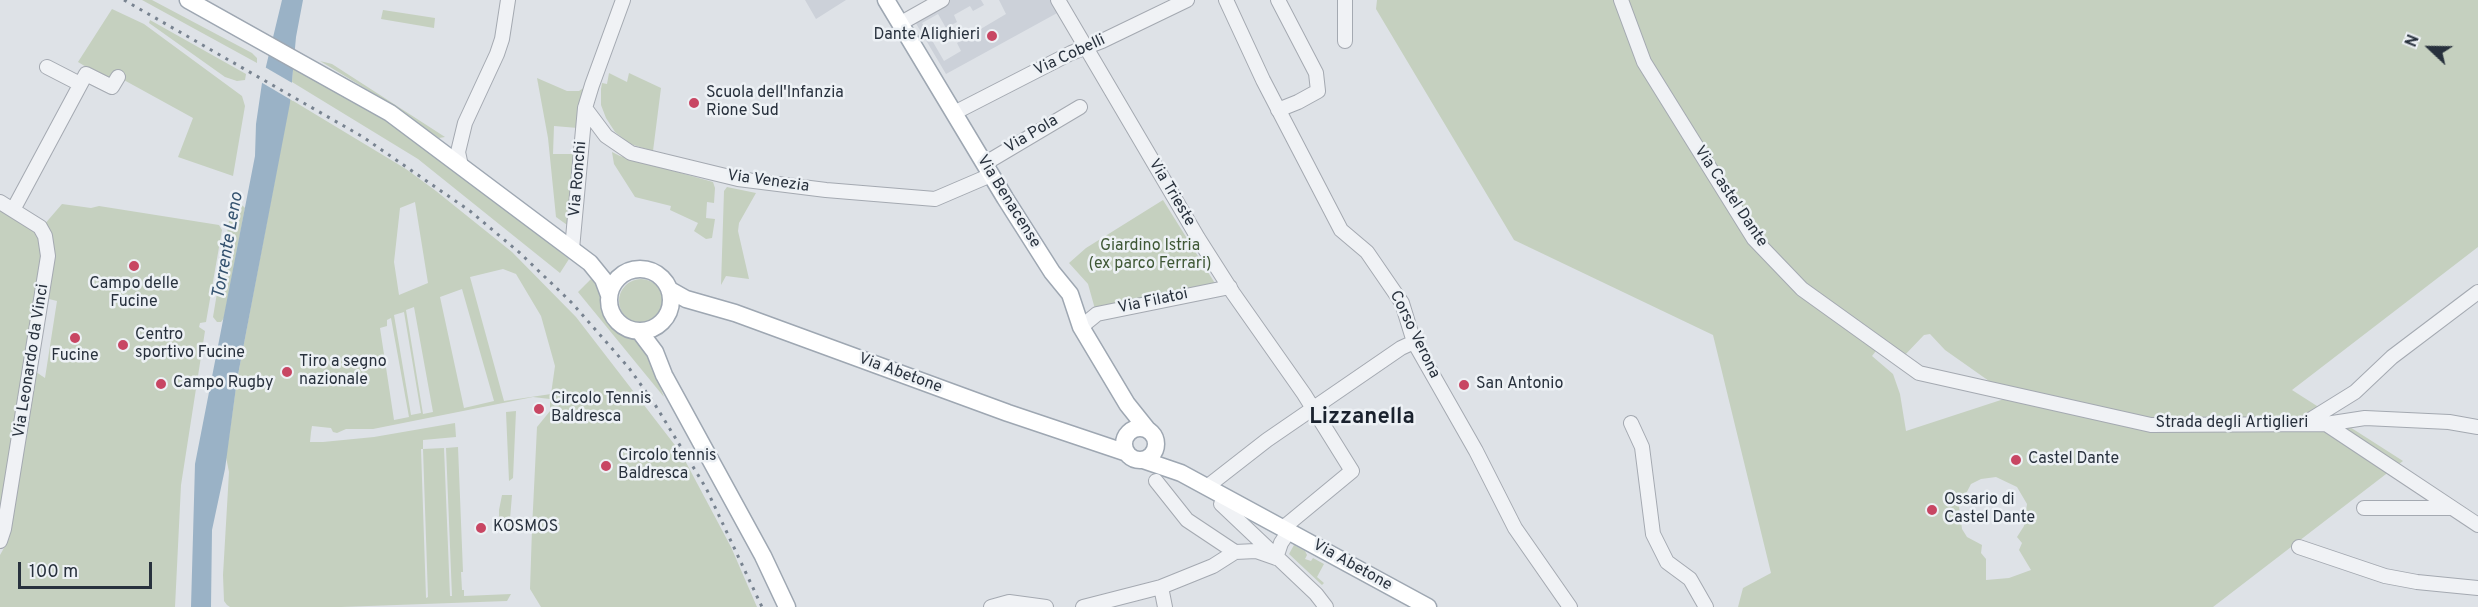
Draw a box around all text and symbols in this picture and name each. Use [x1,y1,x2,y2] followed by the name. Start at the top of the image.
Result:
[2400,18,2460,78] north arrow
[874,26,980,46] place label: Dante Alighieri
[985,29,999,43] marker: Dante Alighieri
[1031,31,1109,81] street label: Via Cobelli
[2402,32,2425,50] text: N
[706,84,844,122] place label: Scuola dell'Infanzia Rione Sud
[687,96,701,110] marker: Scuola dell'Infanzia Rione Sud
[1002,112,1062,158] street label: Via Pola
[566,140,592,218] street label: Via Ronchi
[1689,143,1771,251] street label: Via Castel Dante
[972,152,1044,252] street label: Via Benacense
[1143,156,1199,230] street label: Via Trieste
[726,167,810,197] street label: Via Venezia
[209,191,249,301] water label: Torrente Leno
[1088,237,1212,275] park label: Giardino Istria (ex parco Ferrari)
[127,259,141,273] marker: Campo delle Fucine
[89,275,179,313] place label: Campo delle Fucine
[10,283,54,439] street label: Via Leonardo da Vinci
[1116,285,1190,319] street label: Via Filatoi
[1384,288,1444,382] street label: Corso Verona
[135,326,245,364] place label: Centro sportivo Fucine
[68,331,82,345] marker: Fucine
[116,338,130,352] marker: Centro sportivo Fucine
[51,347,99,367] place label: Fucine
[855,350,945,398] street label: Via Abetone
[299,353,387,391] place label: Tiro a segno nazionale
[280,365,294,379] marker: Tiro a segno nazionale
[173,374,273,394] place label: Campo Rugby
[1476,375,1563,395] place label: San Antonio
[154,377,168,391] marker: Campo Rugby
[1457,378,1471,392] marker: San Antonio
[551,390,652,428] place label: Circolo Tennis Baldresca
[532,402,546,416] marker: Circolo Tennis Baldresca
[1309,406,1415,432] district label: Lizzanella
[2156,414,2308,434] street label: Strada degli Artiglieri
[618,447,717,485] place label: Circolo tennis Baldresca
[2028,450,2119,470] place label: Castel Dante
[2009,453,2023,467] marker: Castel Dante
[599,459,613,473] marker: Circolo tennis Baldresca
[1944,491,2035,529] place label: Ossario di Castel Dante
[1925,503,1939,517] marker: Ossario di Castel Dante
[493,518,558,538] place label: KOSMOS
[474,521,488,535] marker: KOSMOS
[1309,536,1395,596] street label: Via Abetone
[21,550,154,588] scale bar
[29,561,78,584] text: 100 m

